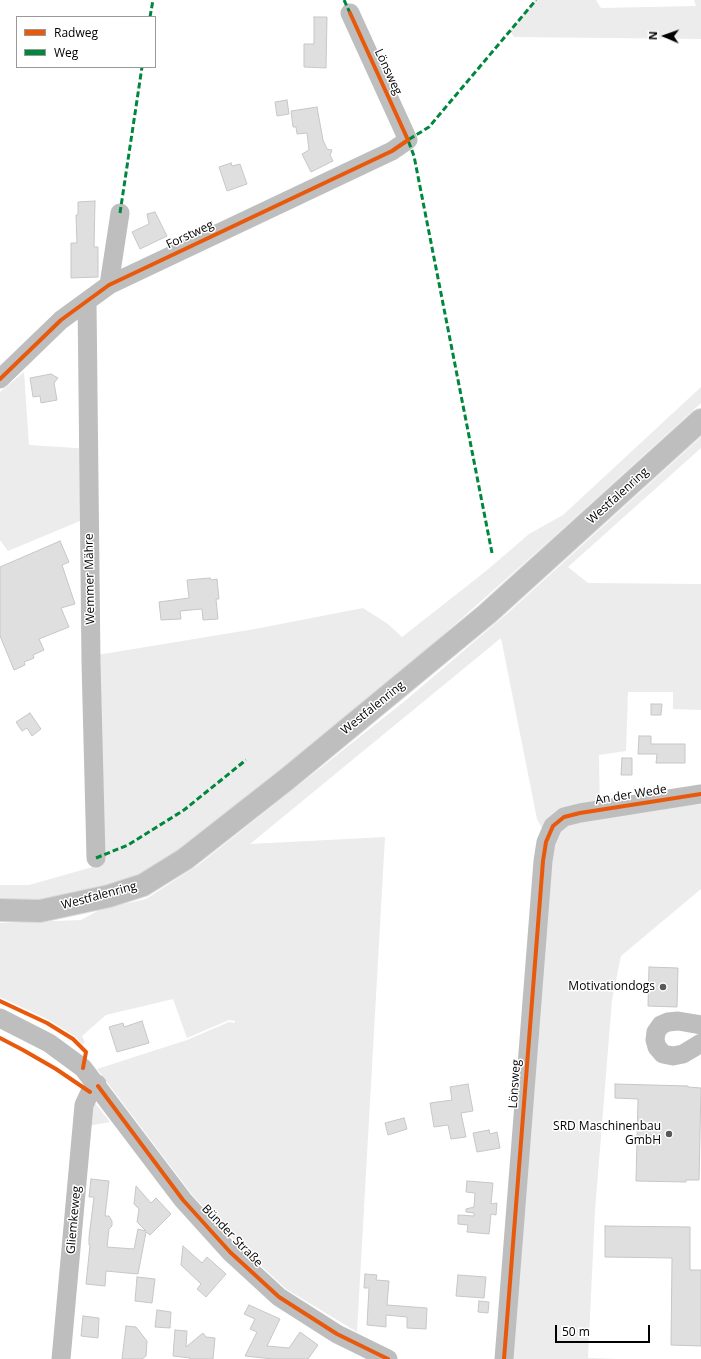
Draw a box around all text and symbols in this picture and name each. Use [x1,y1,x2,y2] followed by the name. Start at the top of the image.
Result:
[16,16,156,68] legend
[645,16,685,56] north arrow
[54,24,98,41] text: Radweg
[645,31,660,40] text: N
[54,44,78,61] text: Weg
[371,47,405,97] street label: Lönsweg
[164,218,216,252] street label: Forstweg
[584,465,652,527] street label: Westfalenring
[82,533,98,625] street label: Wemmer Mähre
[338,678,408,738] street label: Westfalenring
[594,782,668,808] street label: An der Wede
[60,879,138,913] street label: Westfalenring
[568,980,655,994] place label: Motivationdogs
[658,982,668,992] marker: Motivationdogs
[506,1059,524,1109] street label: Lönsweg
[553,1120,661,1148] place label: SRD Maschinenbau GmbH
[664,1129,674,1139] marker: SRD Maschinenbau GmbH
[64,1185,84,1255] street label: Gliemkeweg
[199,1202,265,1270] street label: Bünder Straße
[557,1317,652,1343] scale bar
[562,1323,590,1340] text: 50 m

